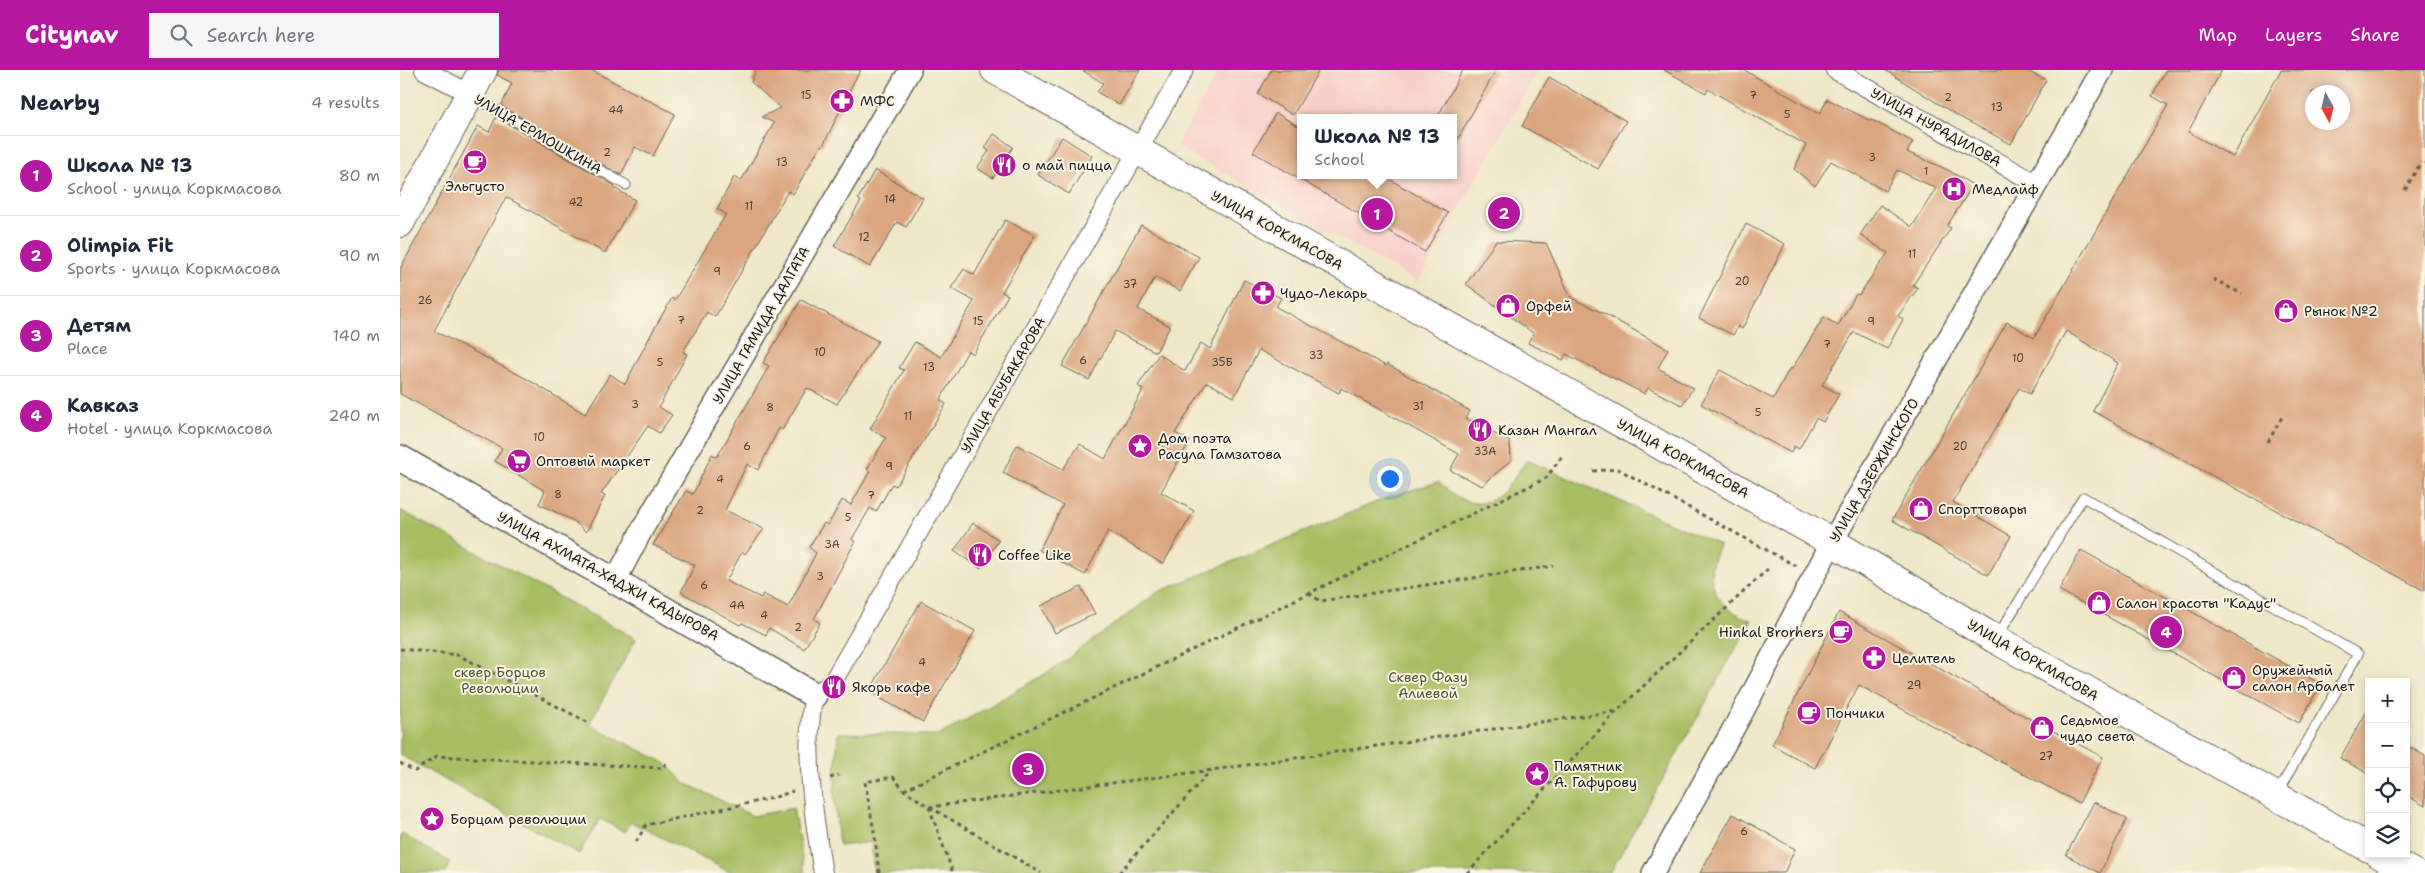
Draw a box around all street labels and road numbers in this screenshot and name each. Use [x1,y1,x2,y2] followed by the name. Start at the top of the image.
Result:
[1868,84,2004,170] street label: УЛИЦА НУРАДИЛОВА
[471,90,605,178] street label: УЛИЦА ЕРМОШКИНА
[1208,186,1346,274] street label: УЛИЦА КОРКМАСОВА
[708,243,814,407] street label: УЛИЦА ГАМИДА ДАЛГАТА
[957,314,1049,456] street label: УЛИЦА АБУБАКАРОВА
[1825,395,1923,545] street label: УЛИЦА ДЗЕРЖИНСКОГО
[1614,414,1752,502] street label: УЛИЦА КОРКМАСОВА
[494,507,722,645] street label: УЛИЦА АХМАТА-ХАДЖИ КАДЫРОВА
[1964,615,2102,705] street label: УЛИЦА КОРКМАСОВА

